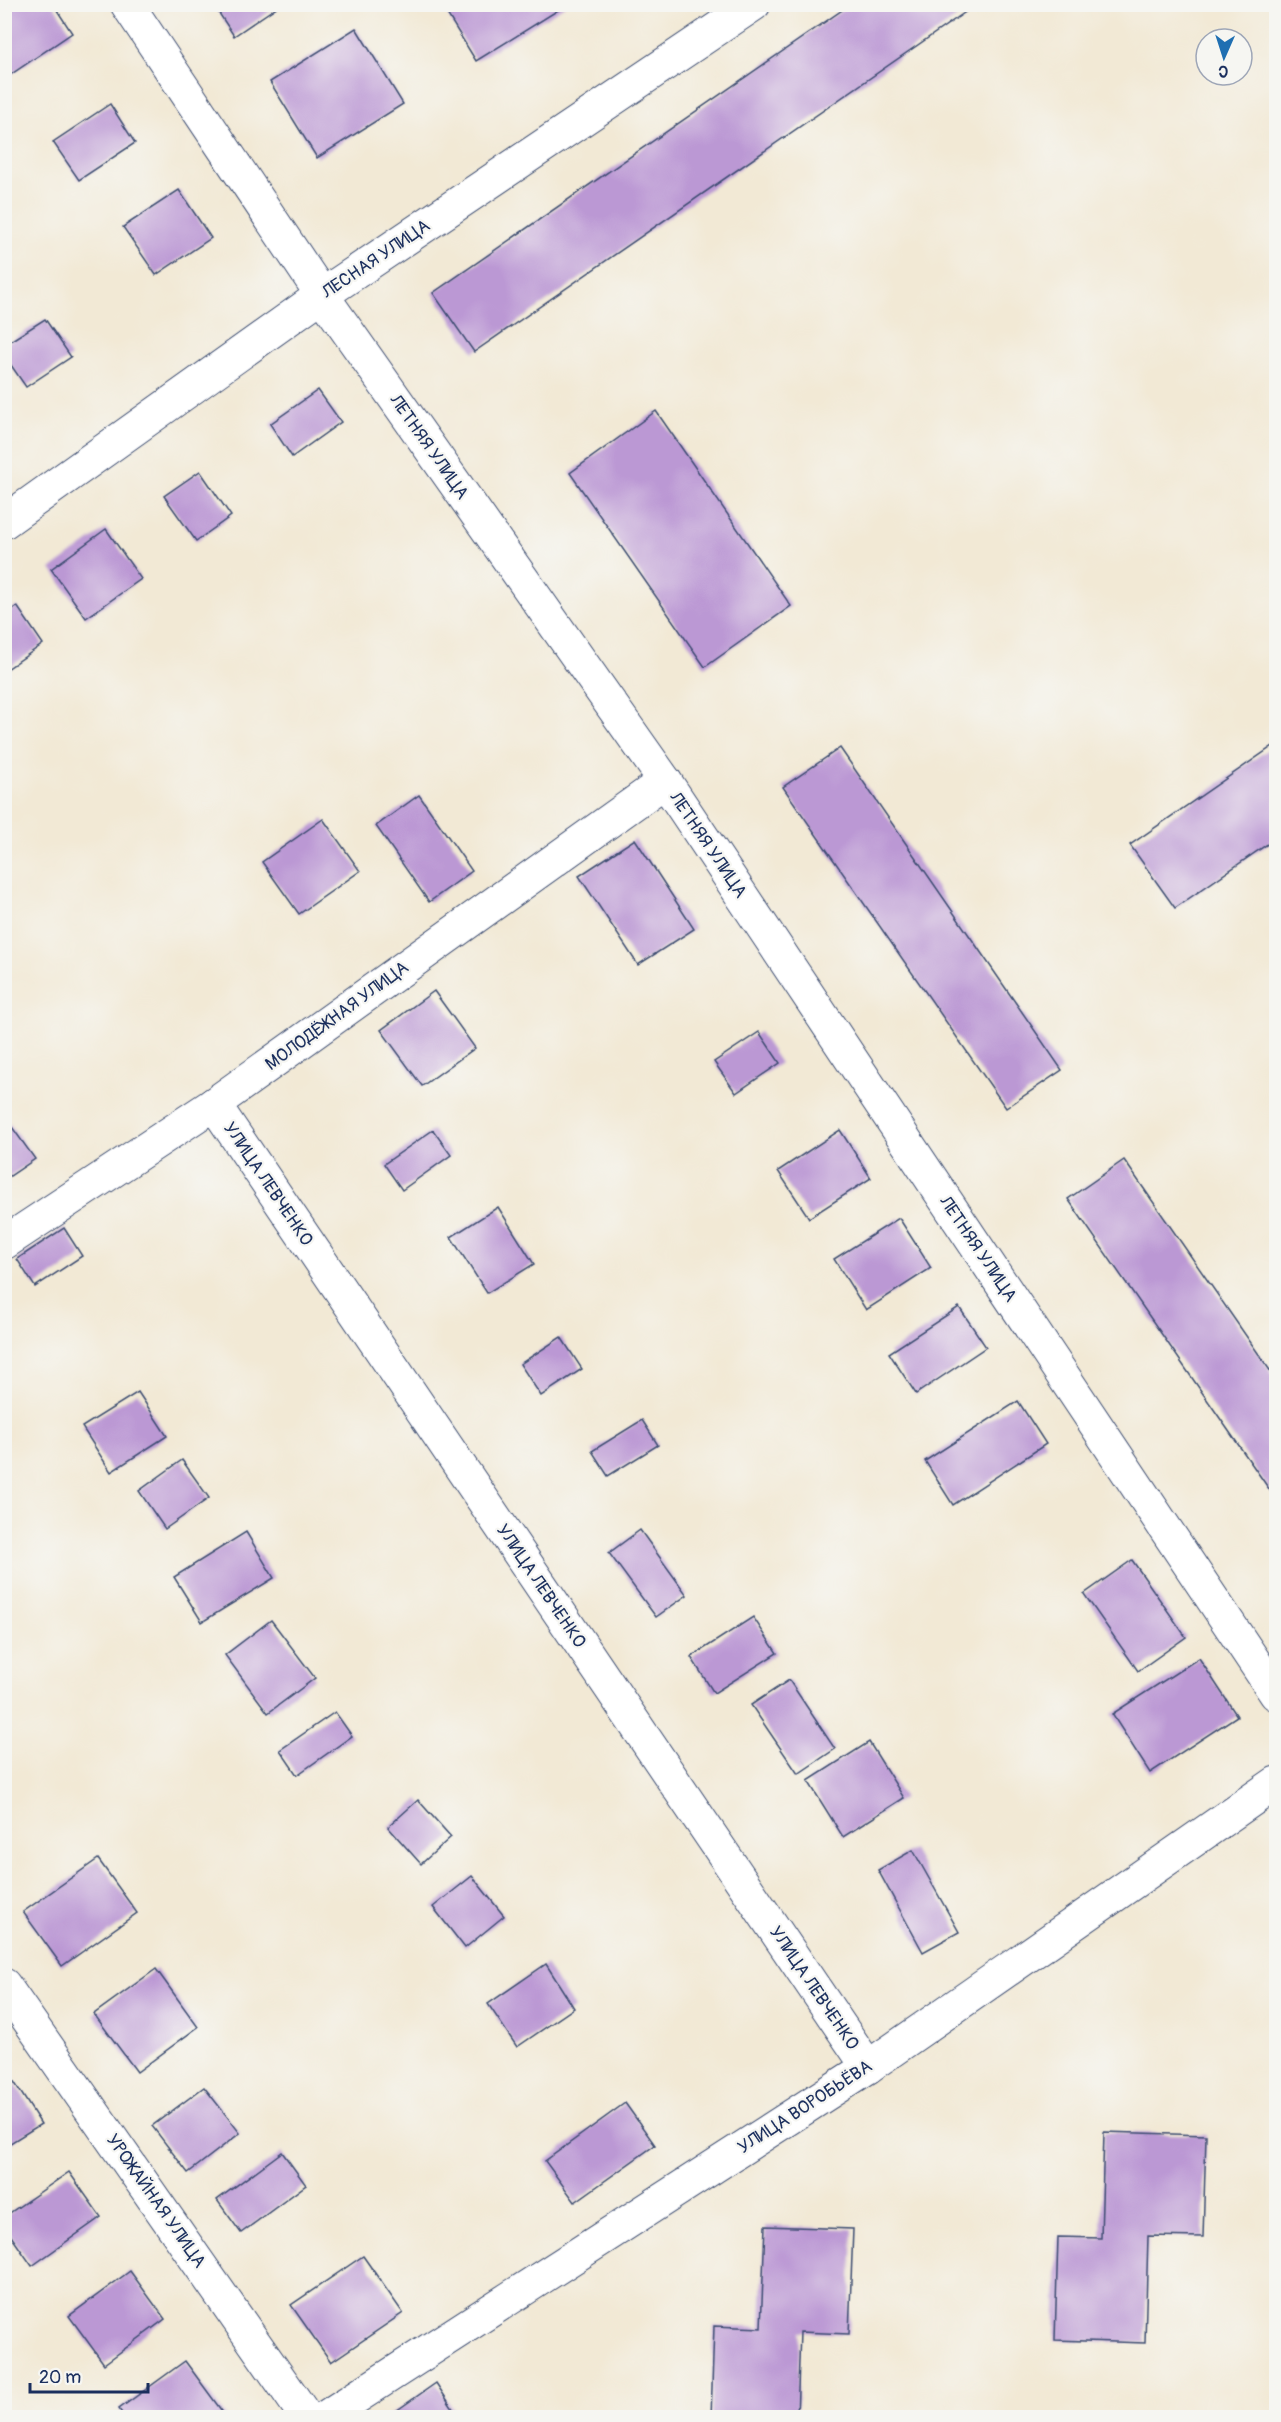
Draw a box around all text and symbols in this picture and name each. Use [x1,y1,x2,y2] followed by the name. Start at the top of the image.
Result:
[1194,27,1254,87] north arrow
[1218,61,1229,81] text: С
[317,214,435,304] street label: ЛЕСНАЯ УЛИЦА
[384,389,474,504] street label: ЛЕТНЯЯ УЛИЦА
[663,787,752,903] street label: ЛЕТНЯЯ УЛИЦА
[261,956,414,1076] street label: МОЛОДЁЖНАЯ УЛИЦА
[218,1118,318,1250] street label: УЛИЦА ЛЕВЧЕНКО
[933,1191,1022,1307] street label: ЛЕТНЯЯ УЛИЦА
[491,1520,591,1652] street label: УЛИЦА ЛЕВЧЕНКО
[764,1922,864,2054] street label: УЛИЦА ЛЕВЧЕНКО
[733,2055,877,2159] street label: УЛИЦА ВОРОБЬЁВА
[101,2129,211,2273] street label: УРОЖАЙНАЯ УЛИЦА
[30,2356,148,2394] scale bar
[39,2366,81,2389] text: 20 m

